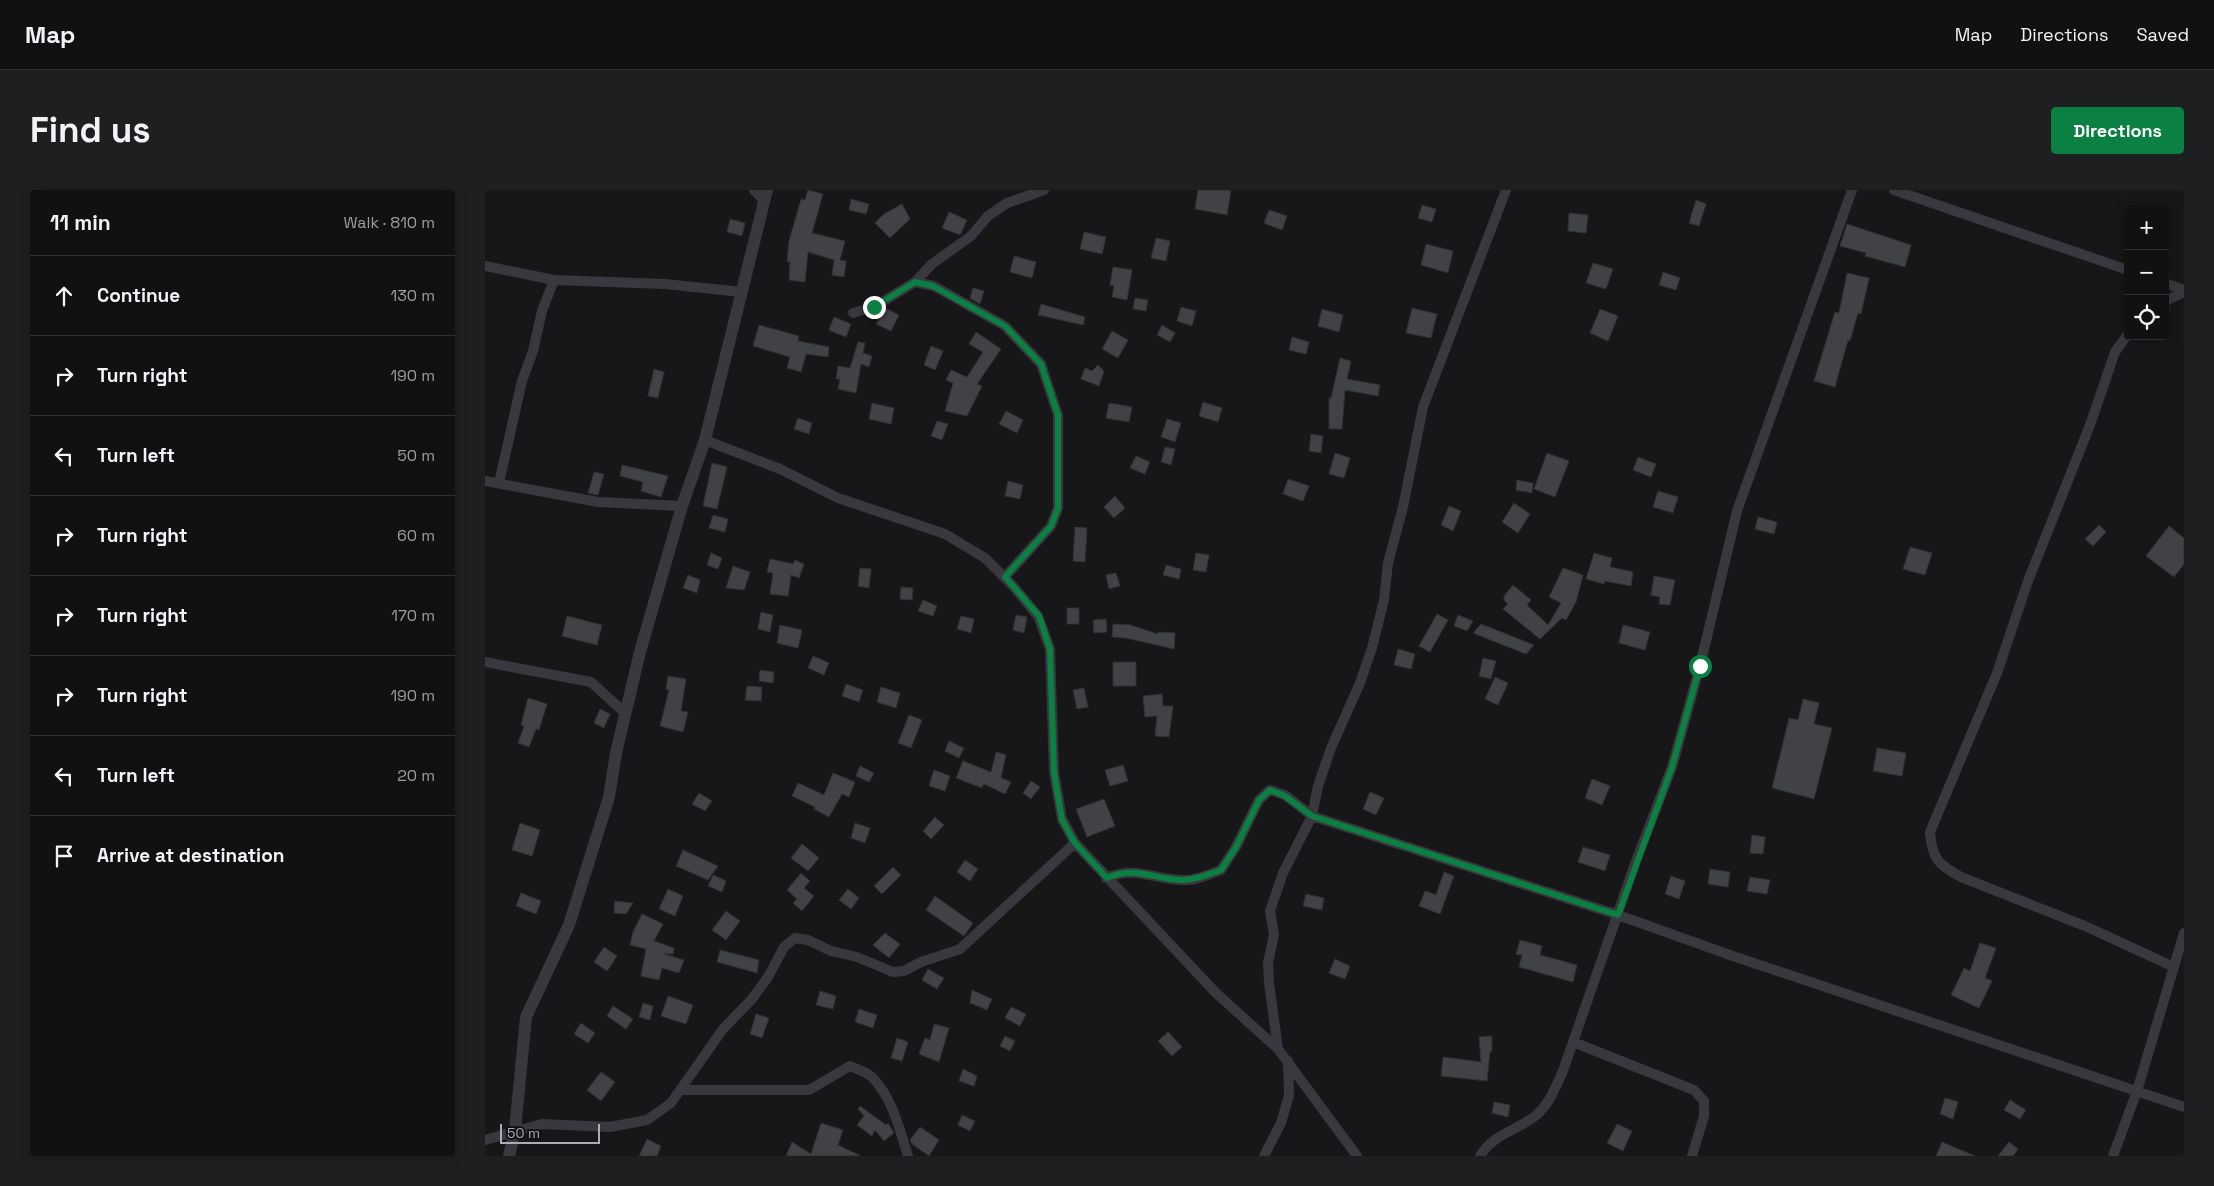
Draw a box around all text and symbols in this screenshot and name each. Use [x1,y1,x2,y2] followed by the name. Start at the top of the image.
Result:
[25,19,75,50] text: Map
[1955,23,1992,46] text: Map
[2020,23,2109,46] text: Directions
[2137,23,2189,46] text: Saved
[2051,107,2184,154] button: Directions
[30,108,151,152] text: Find us
[2124,205,2169,340] map controls
[2124,205,2169,250] button: +
[50,209,111,236] text: 11 min
[343,212,435,233] text: Walk · 810 m
[2124,250,2169,295] button: −
[50,282,78,310] icon: ahead
[97,283,180,308] text: Continue
[391,285,435,306] text: 130 m
[2124,295,2169,340] button: locate
[863,296,886,319] route end
[50,362,78,390] icon: right
[97,363,187,388] text: Turn right
[390,365,435,386] text: 190 m
[50,442,78,470] icon: left
[97,443,175,468] text: Turn left
[397,445,435,466] text: 50 m
[50,522,78,550] icon: right
[97,523,187,548] text: Turn right
[397,525,435,546] text: 60 m
[50,602,78,630] icon: right
[97,603,187,628] text: Turn right
[391,605,435,626] text: 170 m
[1689,655,1712,678] route start
[50,682,78,710] icon: right
[97,683,187,708] text: Turn right
[390,685,435,706] text: 190 m
[50,762,78,790] icon: left
[97,763,175,788] text: Turn left
[397,765,435,786] text: 20 m
[50,842,78,870] icon: arrive
[97,843,285,868] text: Arrive at destination
[500,1121,600,1144] scale bar
[507,1124,540,1142] text: 50 m

